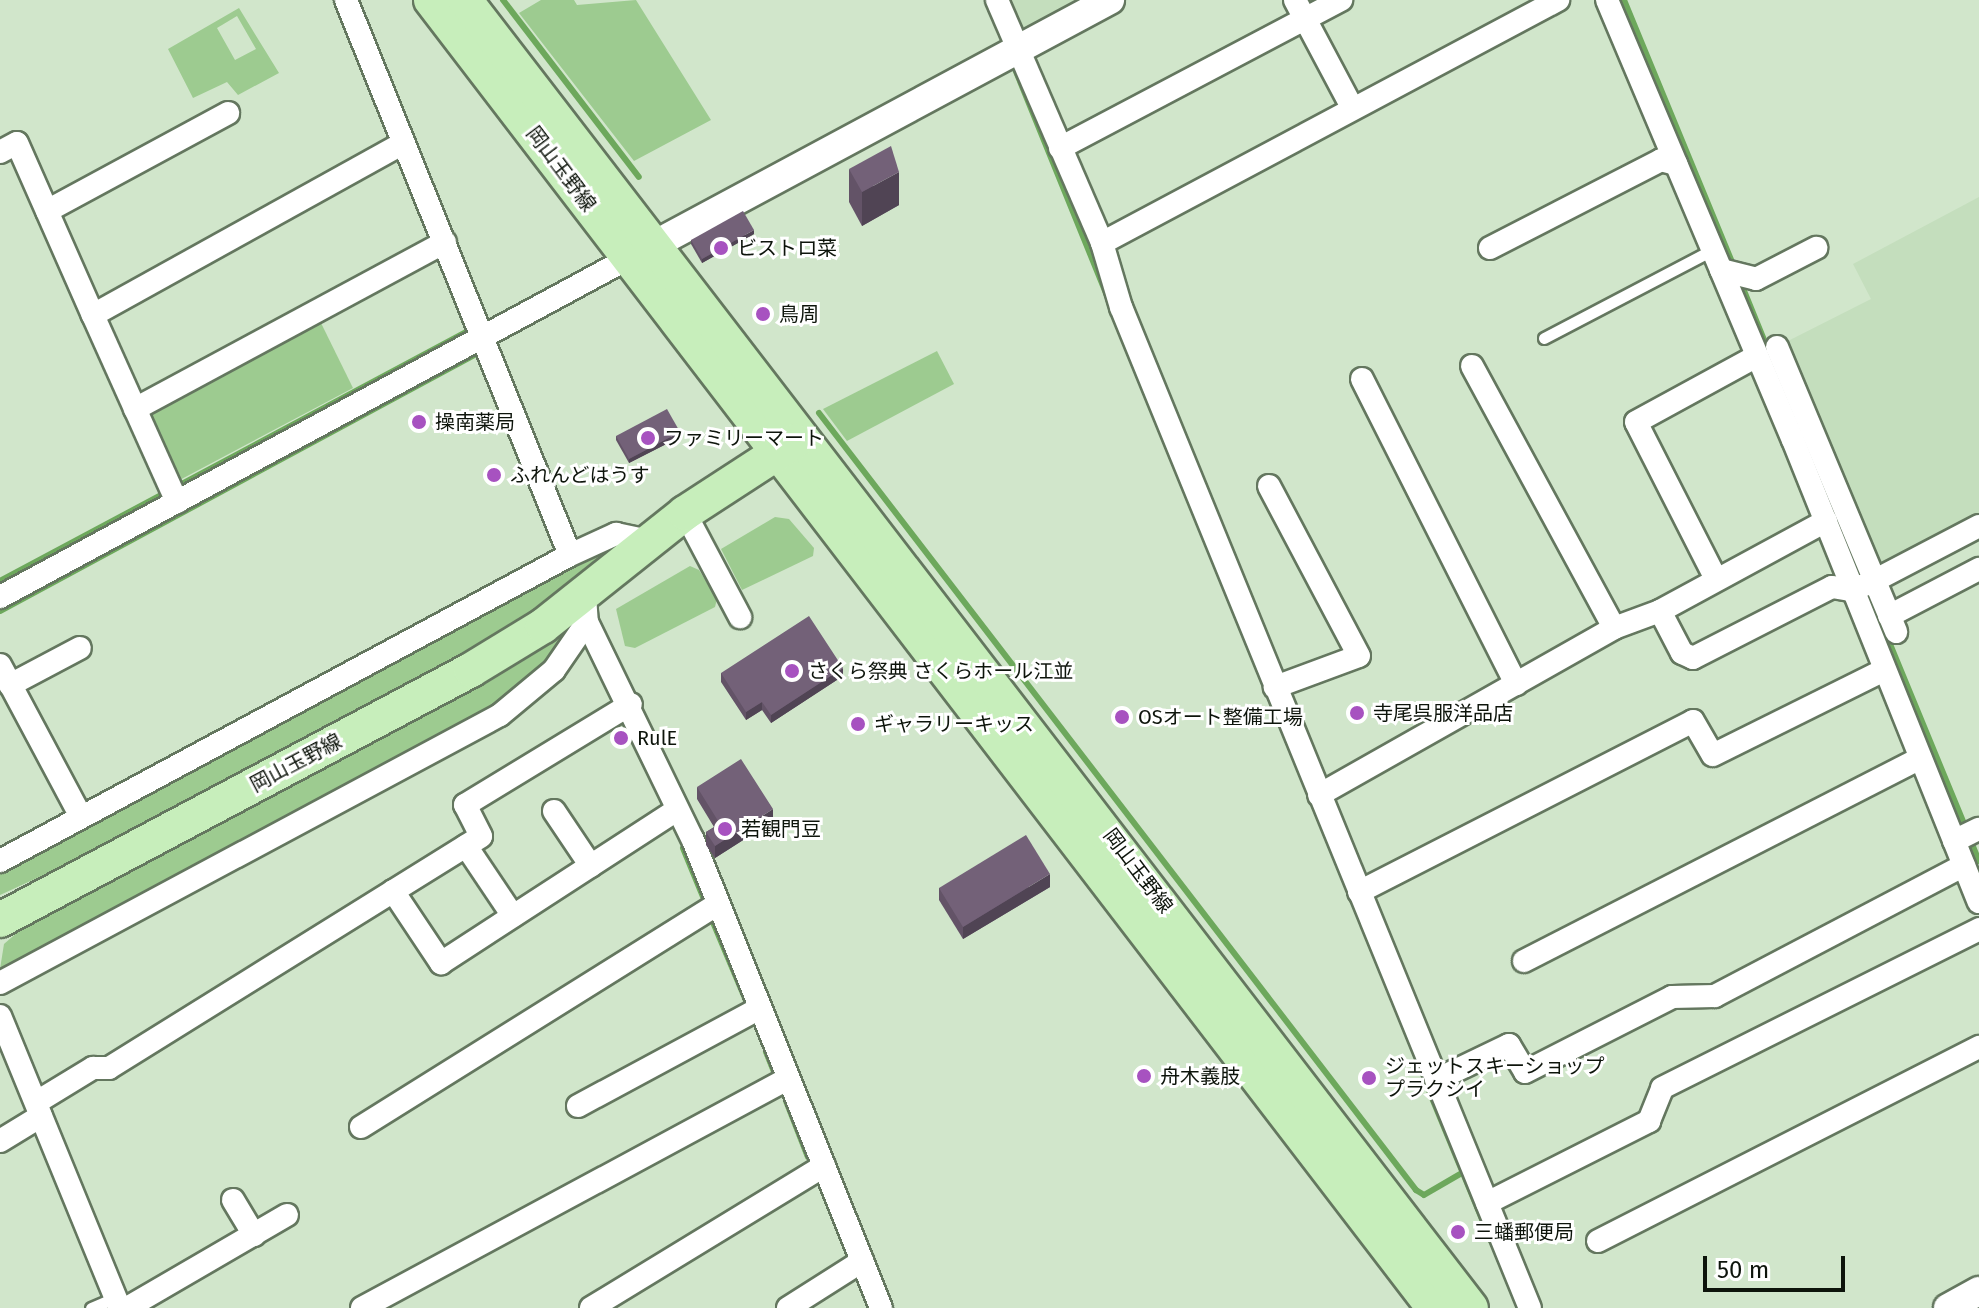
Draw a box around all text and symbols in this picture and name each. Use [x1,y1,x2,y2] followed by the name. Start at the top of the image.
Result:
[521,122,601,216] street label: 岡山玉野線
[737,236,837,260] place label: ビストロ菜
[712,239,730,257] marker: ビストロ菜
[779,302,819,326] place label: 鳥周
[754,305,772,323] marker: 鳥周
[435,410,515,434] place label: 操南薬局
[410,413,428,431] marker: 操南薬局
[664,426,824,450] place label: ファミリーマート
[639,429,657,447] marker: ファミリーマート
[510,463,650,487] place label: ふれんどはうす
[485,466,503,484] marker: ふれんどはうす
[808,659,1073,683] place label: さくら祭典 さくらホール江並
[783,662,801,680] marker: さくら祭典 さくらホール江並
[1373,701,1513,725] place label: 寺尾呉服洋品店
[1348,704,1366,722] marker: 寺尾呉服洋品店
[1138,705,1303,729] place label: OSオート整備工場
[1113,708,1131,726] marker: OSオート整備工場
[874,712,1034,736] place label: ギャラリーキッス
[849,715,867,733] marker: ギャラリーキッス
[637,726,677,750] place label: RulE
[246,729,346,797] street label: 岡山玉野線
[612,729,630,747] marker: RulE
[741,817,821,841] place label: 若観門豆
[716,820,734,838] marker: 若観門豆
[1098,824,1178,918] street label: 岡山玉野線
[1385,1054,1605,1101] place label: ジェットスキーショップ プラクシイ
[1160,1064,1240,1088] place label: 舟木義肢
[1135,1067,1153,1085] marker: 舟木義肢
[1360,1069,1378,1087] marker: ジェットスキーショップ プラクシイ
[1474,1220,1574,1244] place label: 三蟠郵便局
[1449,1223,1467,1241] marker: 三蟠郵便局
[1707,1240,1849,1290] scale bar
[1717,1256,1769,1284] text: 50 m

